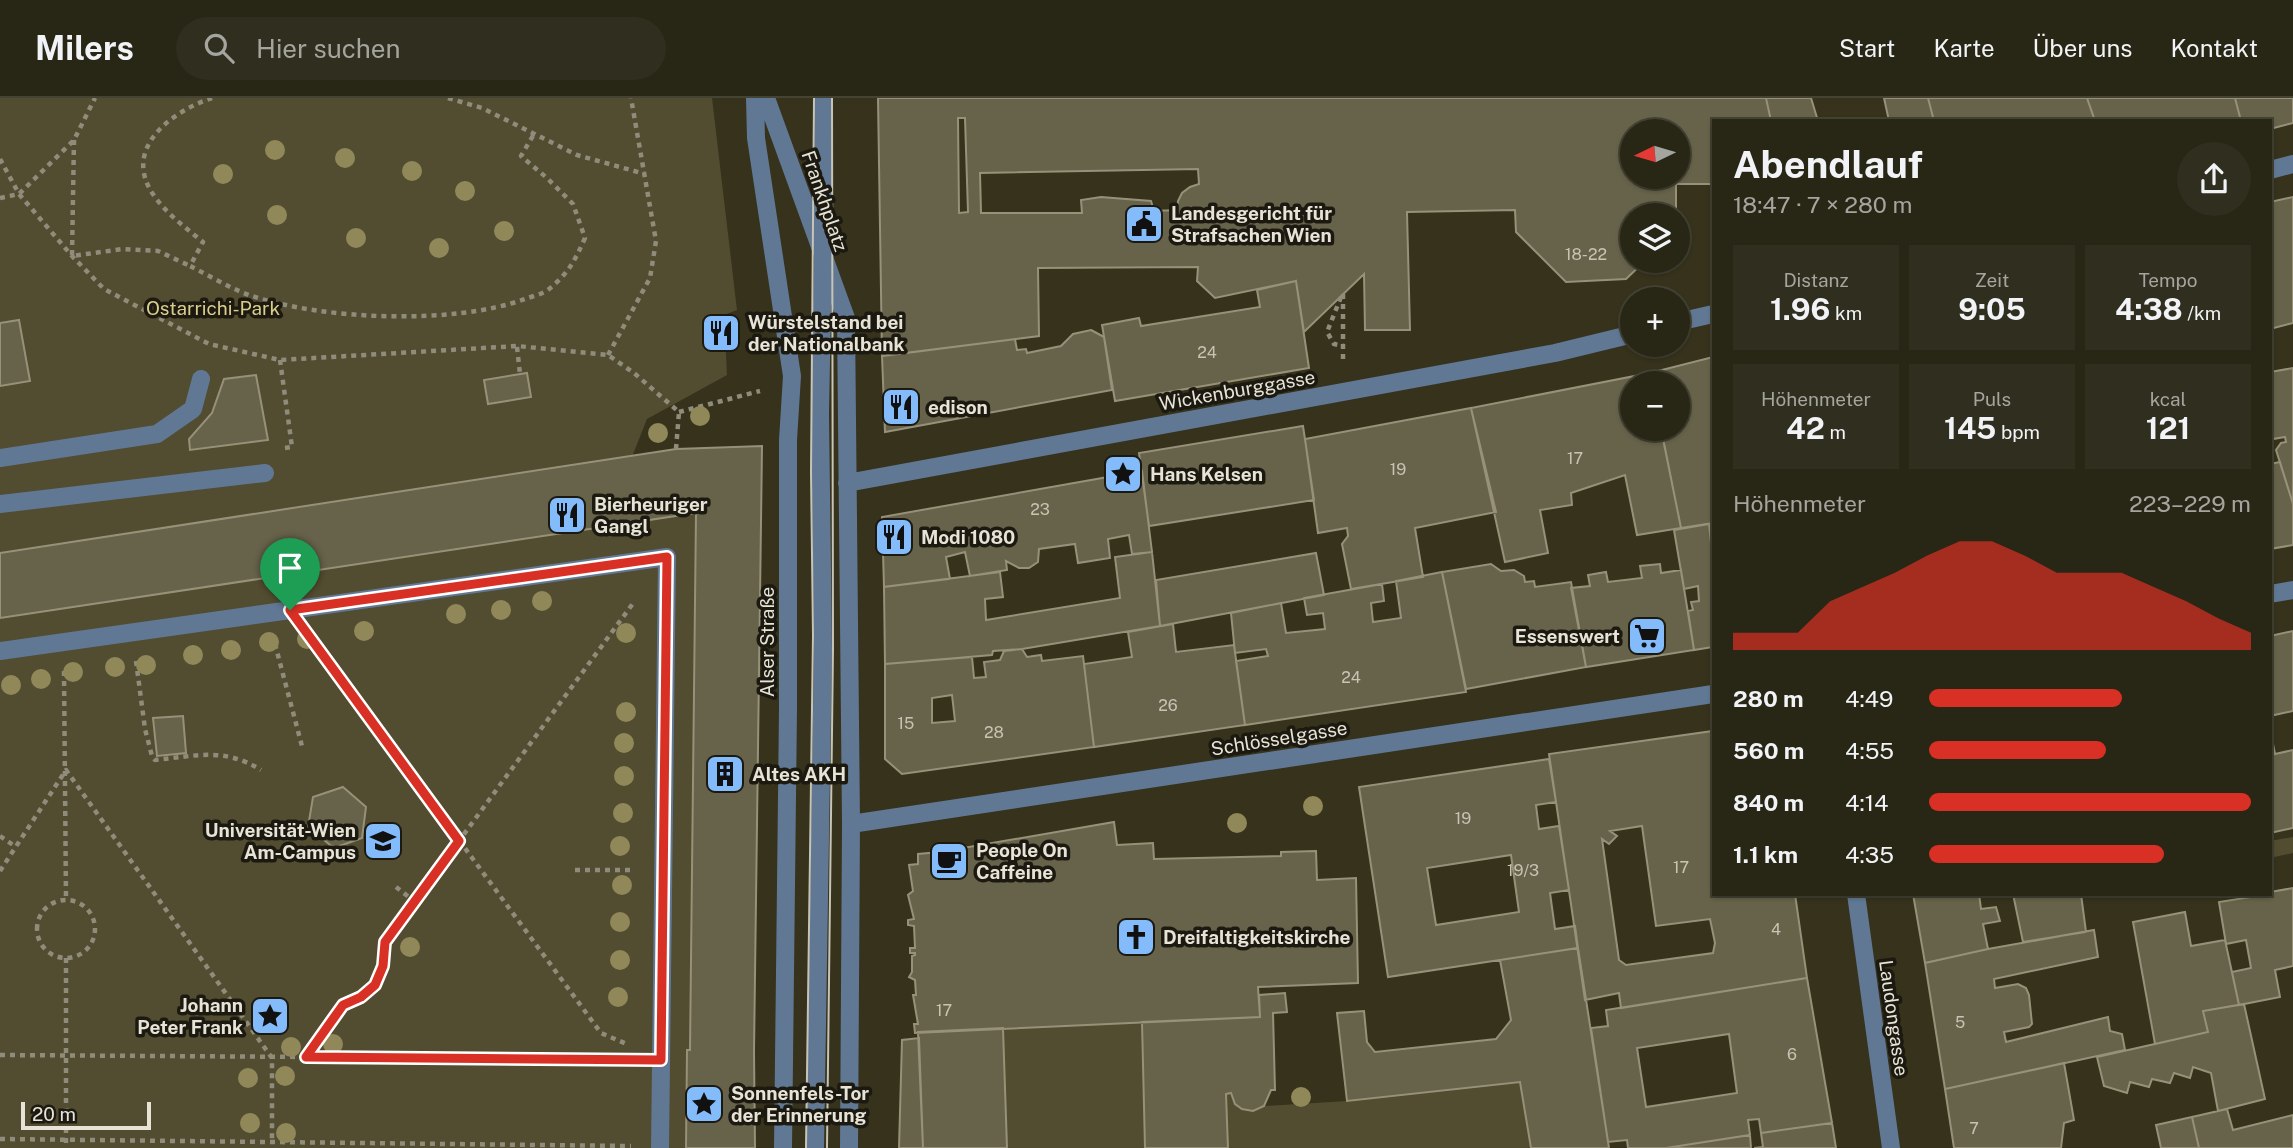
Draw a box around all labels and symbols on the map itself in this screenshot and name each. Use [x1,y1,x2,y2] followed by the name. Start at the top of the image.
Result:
[1620,119,1690,189] north arrow
[798,148,852,254] street label: Frankhplatz
[1171,202,1332,246] place label: Landesgericht für Strafsachen Wien
[1123,203,1165,245] public building icon: Landesgericht für Strafsachen Wien
[1565,245,1607,264] house number: 18-22
[146,297,280,319] park label: Ostarrichi-Park
[748,311,904,355] place label: Würstelstand bei der Nationalbank
[700,312,742,354] restaurant icon: Würstelstand bei der Nationalbank
[1197,343,1217,362] house number: 24
[1157,365,1317,415] street label: Wickenburggasse
[880,386,922,428] restaurant icon: edison
[928,396,988,418] place label: edison
[1567,449,1583,468] house number: 17
[1102,453,1144,495] place icon: Hans Kelsen
[1390,460,1406,479] house number: 19
[1150,463,1263,485] place label: Hans Kelsen
[594,493,708,537] place label: Bierheuriger Gangl
[546,494,588,536] restaurant icon: Bierheuriger Gangl
[1030,500,1050,519] house number: 23
[873,516,915,558] restaurant icon: Modi 1080
[921,526,1015,548] place label: Modi 1080
[260,538,320,610] pin
[756,587,778,697] street label: Alser Straße
[1626,615,1668,657] supermarket icon: Essenswert
[1515,625,1620,647] place label: Essenswert
[1341,668,1361,687] house number: 24
[1158,696,1178,715] house number: 26
[898,714,914,733] house number: 15
[1209,716,1349,760] street label: Schlösselgasse
[984,723,1004,742] house number: 28
[704,753,746,795] building icon: Altes AKH
[752,763,846,785] place label: Altes AKH
[1455,809,1471,828] house number: 19
[205,819,356,863] place label: Universität-Wien Am-Campus
[362,820,404,862] school or university icon: Universität-Wien Am-Campus
[976,839,1068,883] place label: People On Caffeine
[928,840,970,882] cafe icon: People On Caffeine
[1673,858,1689,877] house number: 17
[1507,861,1539,880] house number: 19/3
[1115,916,1157,958] church icon: Dreifaltigkeitskirche
[1771,920,1781,939] house number: 4
[1163,926,1350,948] place label: Dreifaltigkeitskirche
[1875,958,1913,1078] street label: Laudongasse
[137,994,243,1038] place label: Johann Peter Frank
[249,995,291,1037] place icon: Johann Peter Frank
[936,1001,952,1020] house number: 17
[1955,1013,1965,1032] house number: 5
[1787,1045,1797,1064] house number: 6
[731,1082,869,1126] place label: Sonnenfels-Tor der Erinnerung
[683,1083,725,1125] place icon: Sonnenfels-Tor der Erinnerung
[21,1099,150,1131] scale bar
[1969,1119,1979,1138] house number: 7

